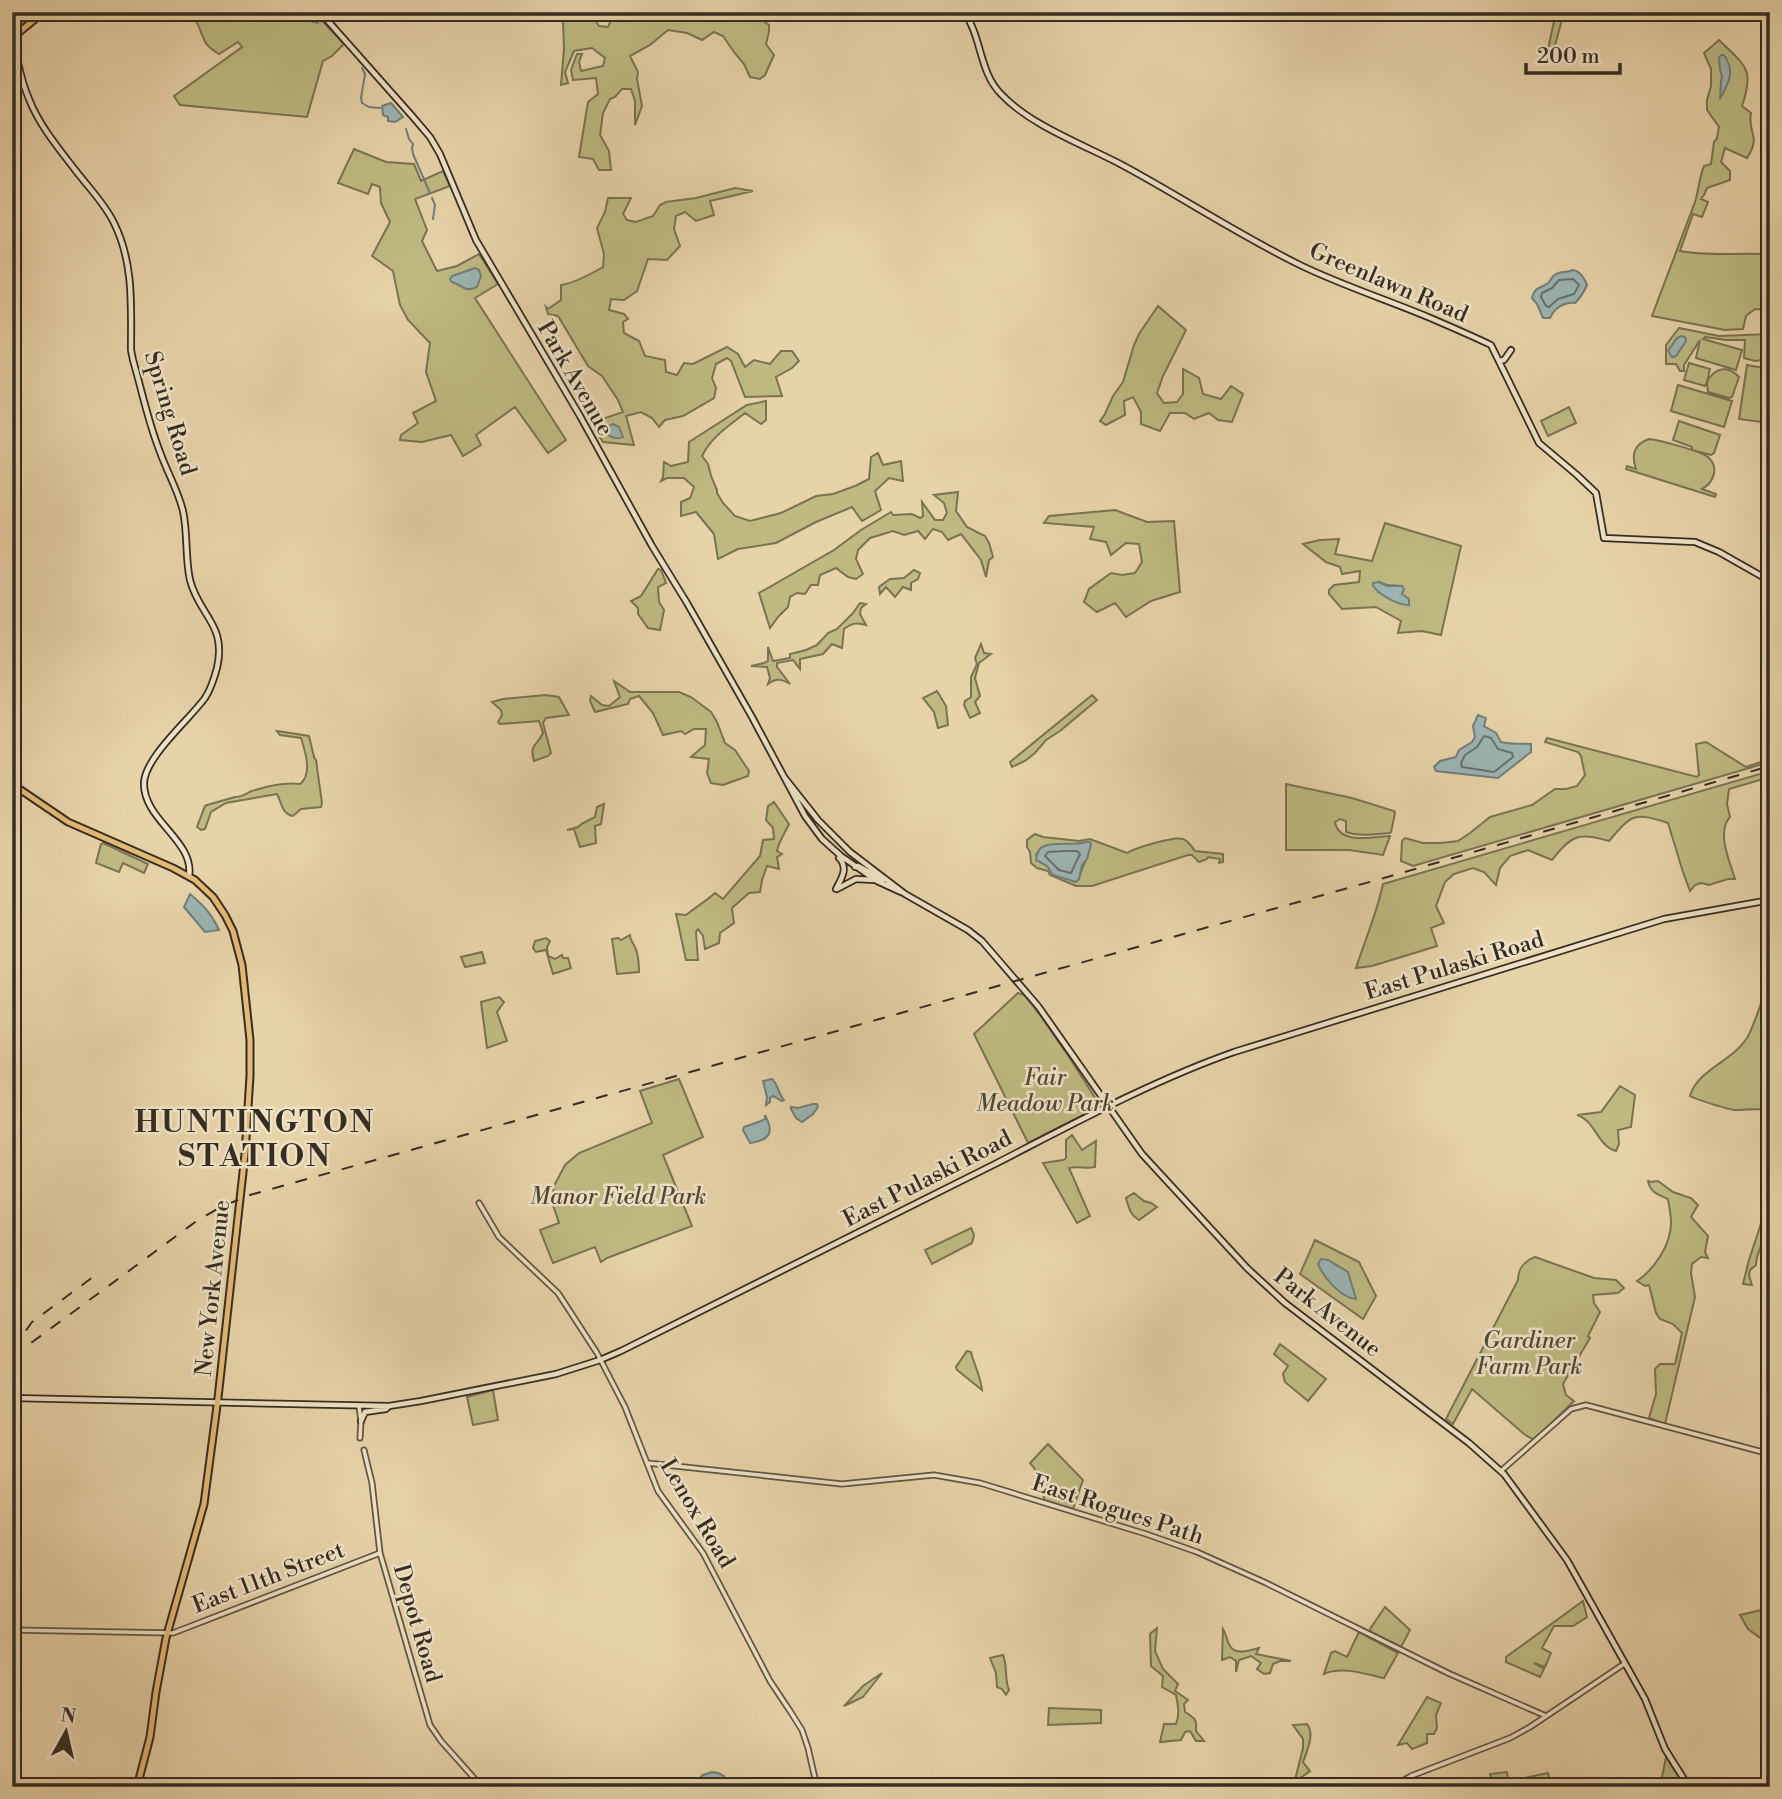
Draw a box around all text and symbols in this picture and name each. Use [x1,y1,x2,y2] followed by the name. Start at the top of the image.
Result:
[1526,32,1621,76] scale bar
[1537,44,1600,70] text: 200 m
[1305,237,1472,329] street label: Greenlawn Road
[531,316,619,441] street label: Park Avenue
[138,348,202,479] street label: Spring Road
[1361,925,1547,1007] street label: East Pulaski Road
[976,1064,1114,1118] park label: Fair Meadow Park
[135,1104,375,1176] district label: HUNTINGTON STATION
[838,1124,1017,1234] street label: East Pulaski Road
[530,1183,706,1211] park label: Manor Field Park
[190,1198,236,1378] street label: New York Avenue
[1268,1262,1387,1363] street label: Park Avenue
[1476,1327,1582,1381] park label: Gardiner Farm Park
[654,1454,741,1573] street label: Lenox Road
[1028,1469,1207,1551] street label: East Rogues Path
[188,1536,348,1620] street label: East 11th Street
[387,1561,447,1686] street label: Depot Road
[32,1698,102,1768] north arrow
[59,1703,77,1729] text: N

